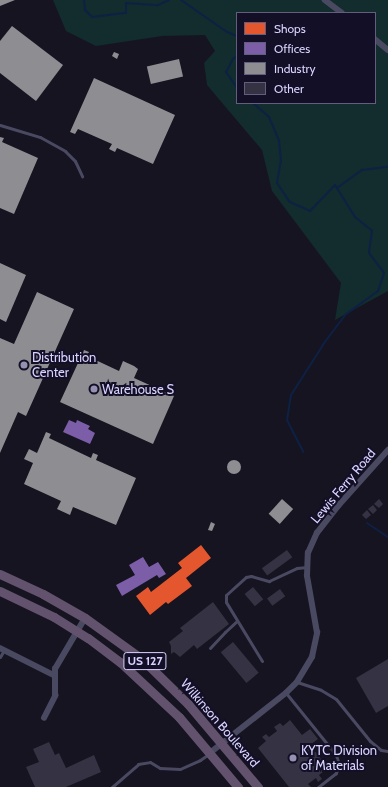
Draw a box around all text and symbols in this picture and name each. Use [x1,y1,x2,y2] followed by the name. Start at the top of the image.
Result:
[236,12,376,104] legend
[274,21,306,36] text: Shops
[274,41,310,56] text: Offices
[274,61,315,76] text: Industry
[274,81,304,96] text: Other
[32,350,96,381] place label: Distribution Center
[19,360,29,370] marker: Distribution Center
[102,381,174,397] place label: Warehouse S
[89,384,99,394] marker: Warehouse S
[307,446,379,526] street label: Lewis Ferry Road
[123,651,167,671] road number: US 127
[177,676,263,770] street label: Wilkinson Boulevard
[301,743,377,774] place label: KYTC Division of Materials
[288,753,298,763] marker: KYTC Division of Materials

